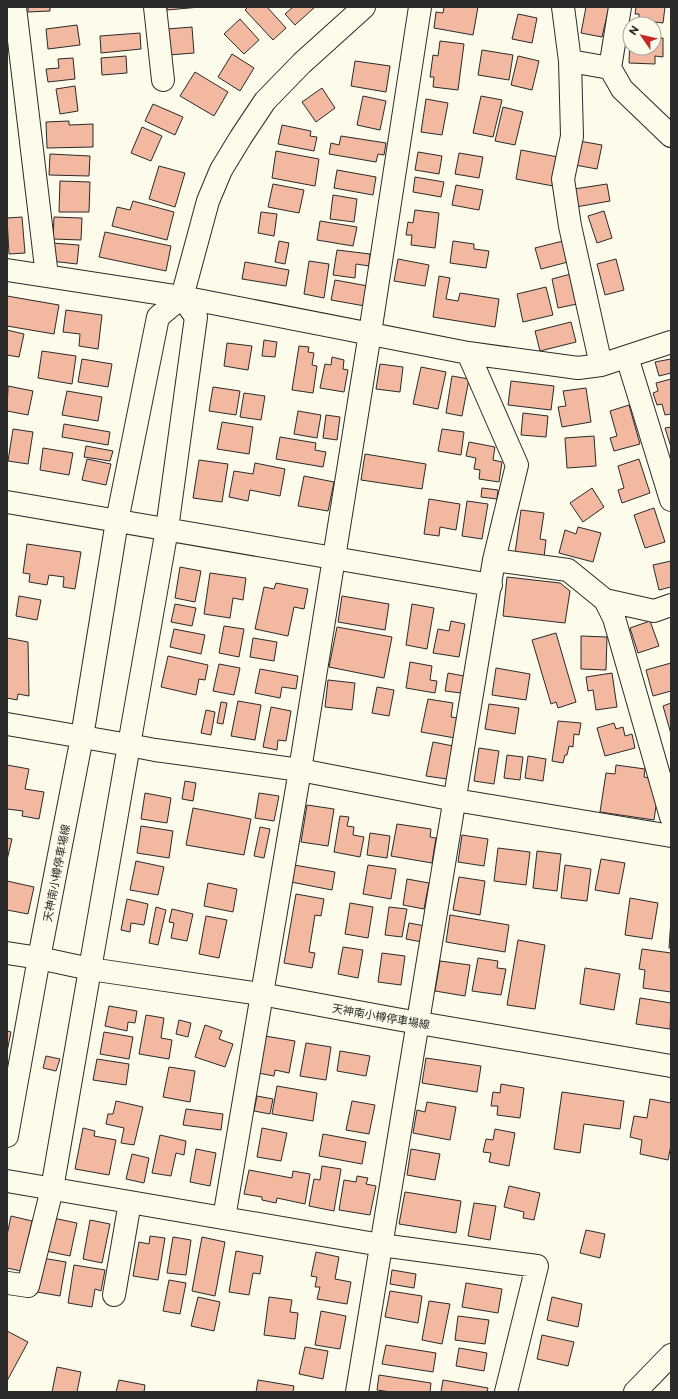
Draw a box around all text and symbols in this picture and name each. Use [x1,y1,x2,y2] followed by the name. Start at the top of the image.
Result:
[622,16,662,56] north arrow
[626,23,641,37] text: N
[40,823,72,923] street label: 天神南小樽停車場線
[331,1001,431,1031] street label: 天神南小樽停車場線

